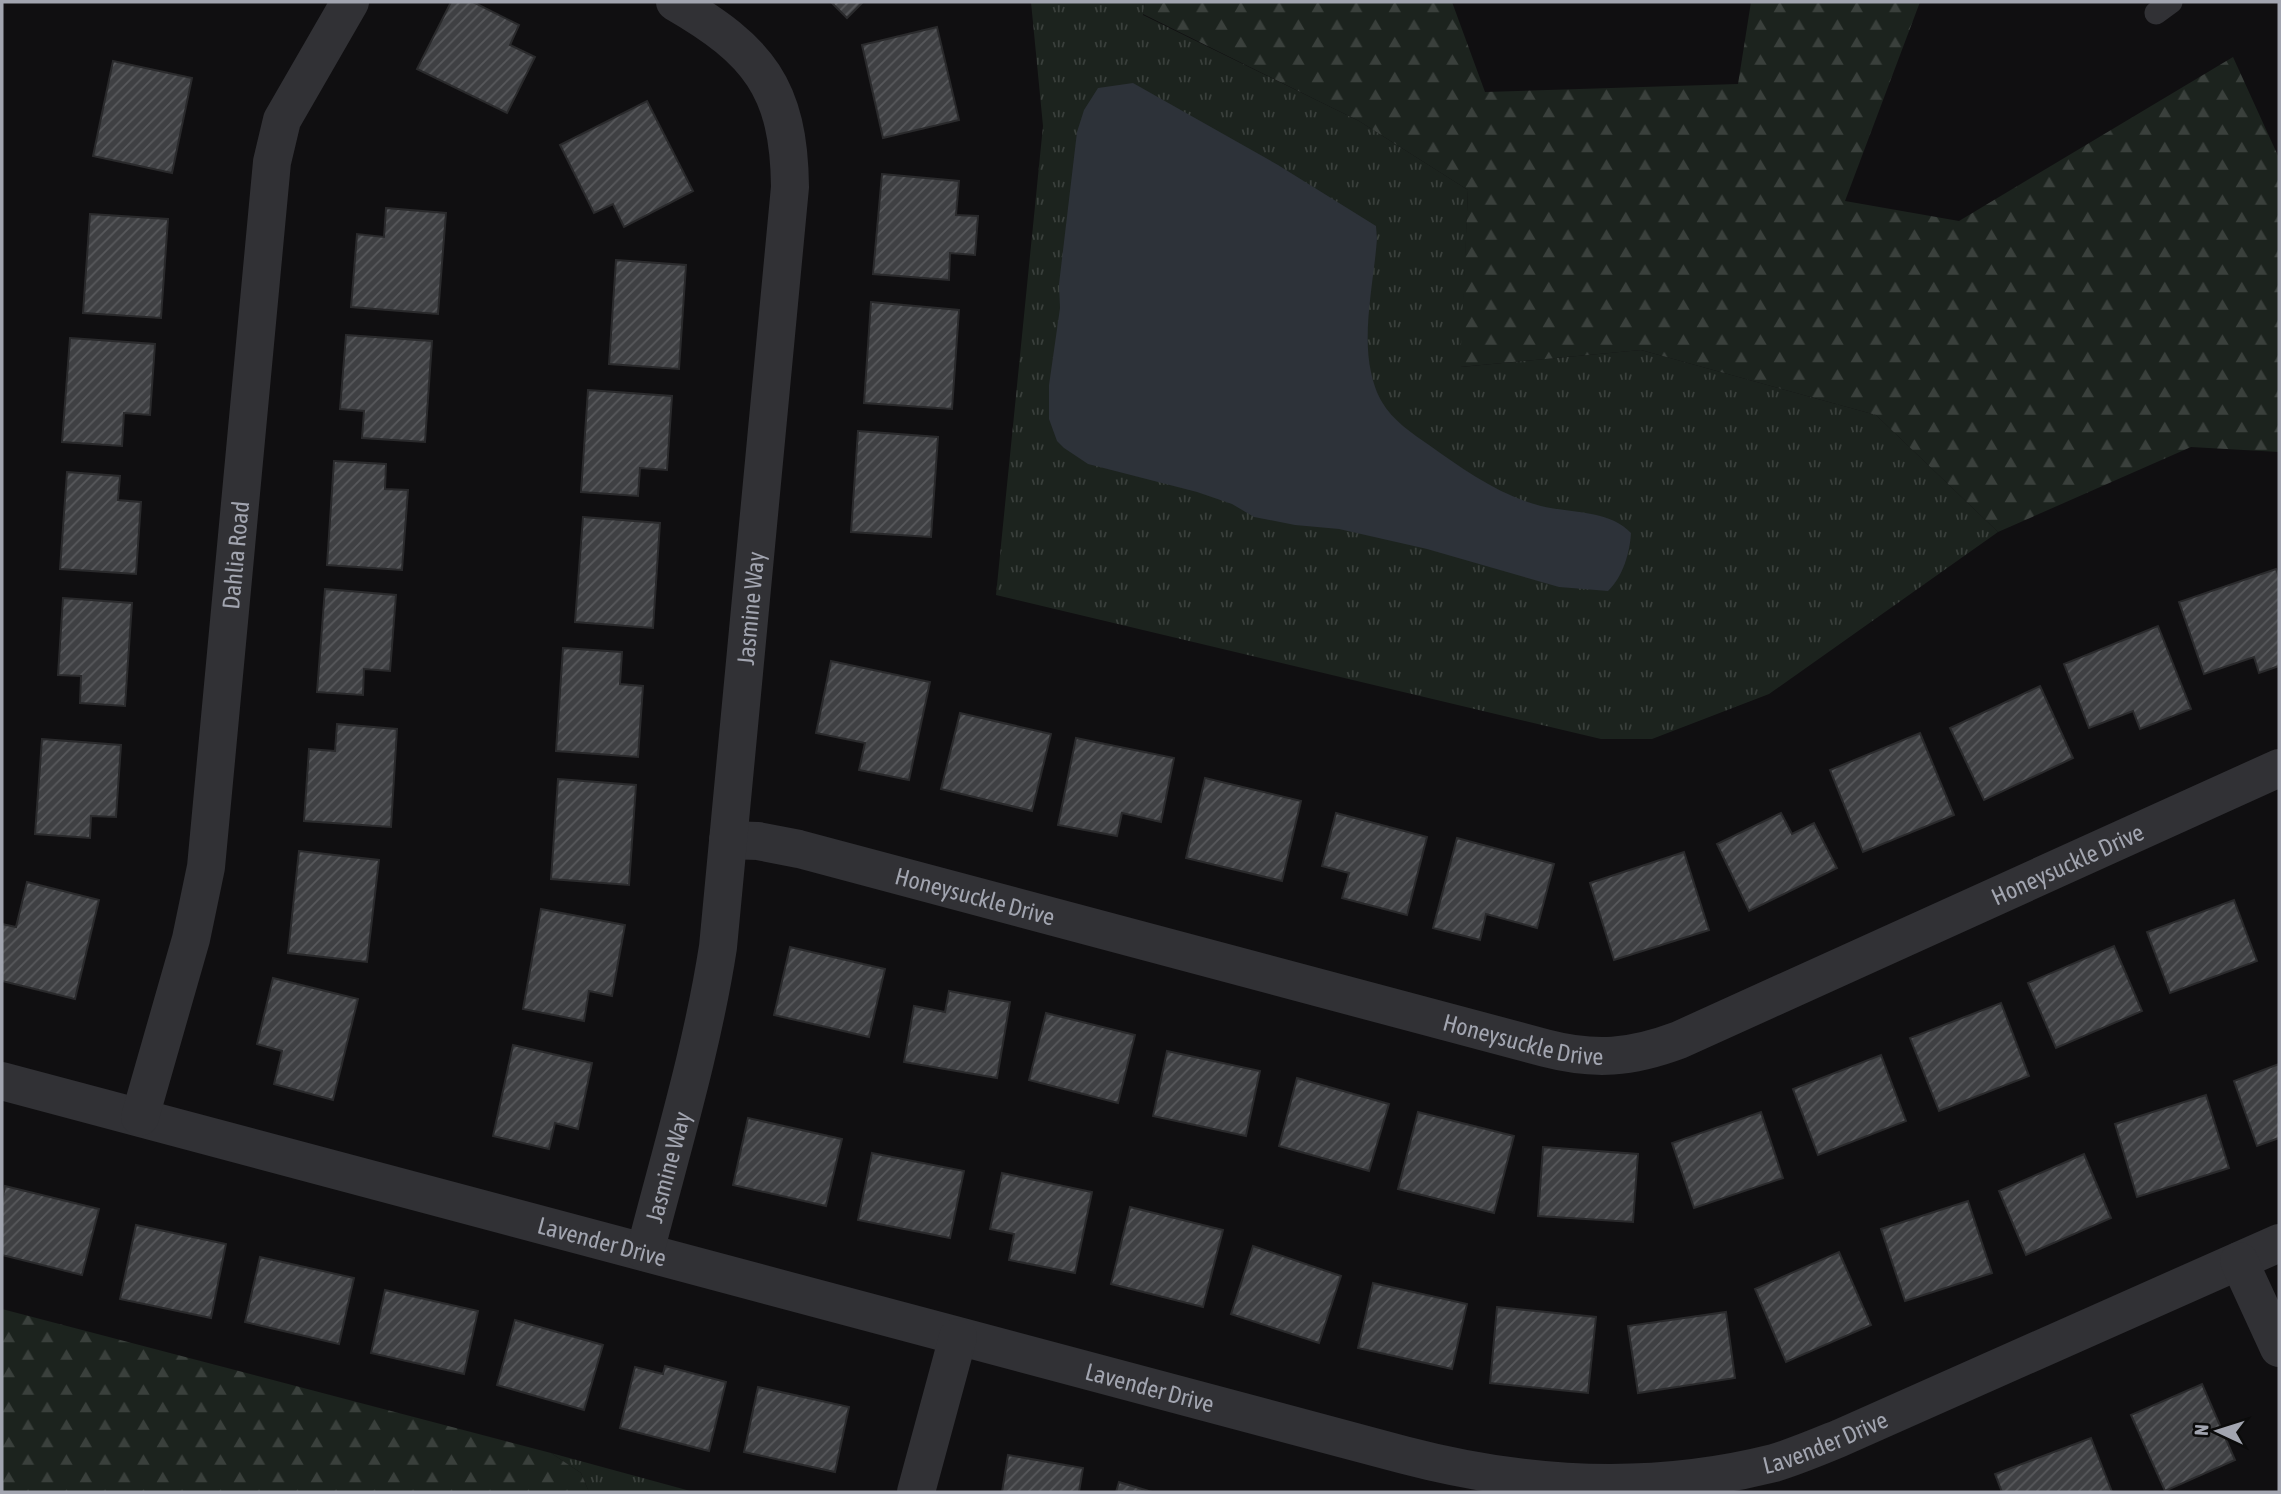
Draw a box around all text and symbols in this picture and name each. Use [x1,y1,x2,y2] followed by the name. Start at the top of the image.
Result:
[217,500,254,610] street label: Dahlia Road
[731,550,769,666] street label: Jasmine Way
[1987,818,2148,910] street label: Honeysuckle Drive
[892,862,1058,930] street label: Honeysuckle Drive
[1440,1008,1604,1070] street label: Honeysuckle Drive
[640,1108,695,1225] street label: Jasmine Way
[535,1211,669,1271] street label: Lavender Drive
[1083,1357,1217,1417] street label: Lavender Drive
[2183,1396,2253,1466] north arrow
[1760,1405,1891,1479] street label: Lavender Drive
[2190,1423,2212,1436] text: N

